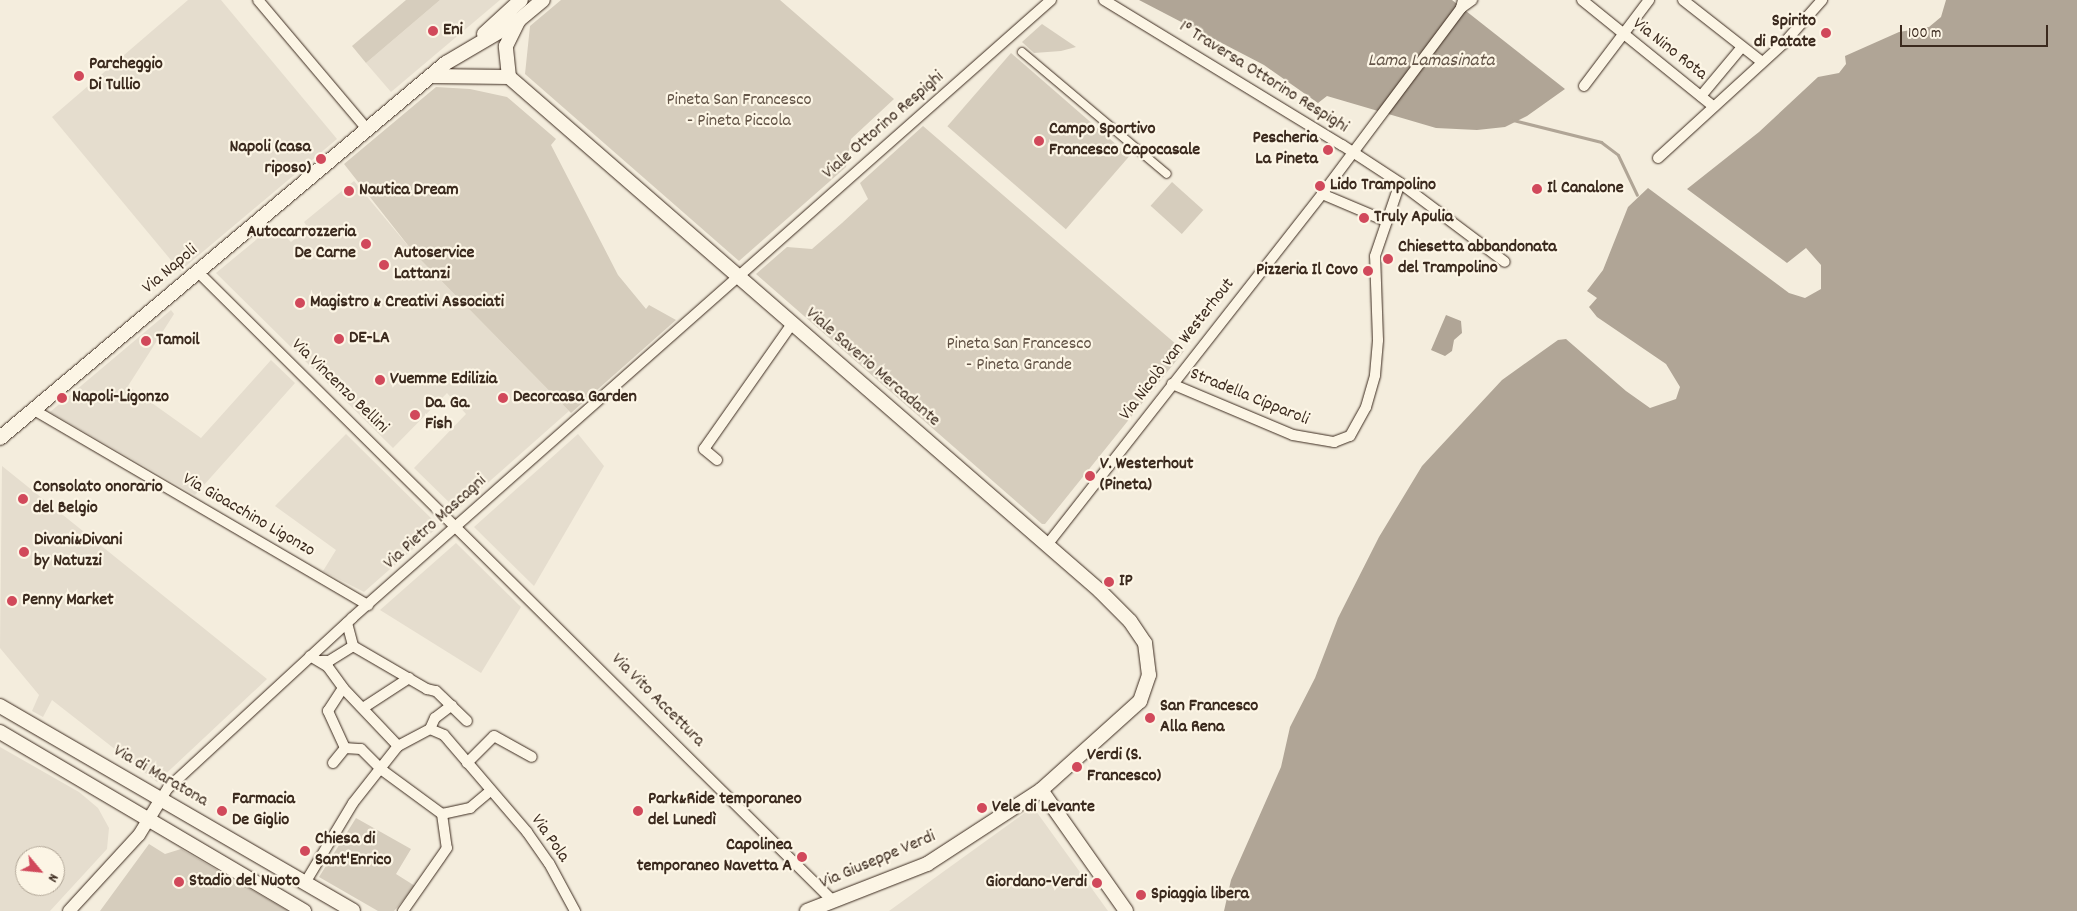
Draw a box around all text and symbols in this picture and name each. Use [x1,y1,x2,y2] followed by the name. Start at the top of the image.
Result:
[1754,12,1816,54] place label: Spirito di Patate
[1627,14,1711,86] street label: Via Nino Rota
[1902,15,2050,47] scale bar
[1174,17,1352,139] street label: 1° Traversa Ottorino Respighi
[443,20,463,42] place label: Eni
[1908,23,1941,45] text: 100 m
[427,25,439,37] marker: Eni
[1820,27,1832,39] marker: Spirito di Patate
[1368,51,1494,73] water label: Lama Lamasinata
[89,55,163,98] place label: Parcheggio Di Tullio
[819,67,949,185] street label: Viale Ottorino Respighi
[73,70,85,82] marker: Parcheggio Di Tullio
[666,91,812,134] park label: Pineta San Francesco - Pineta Piccola
[1049,120,1200,162] place label: Campo Sportivo Francesco Capocasale
[1253,129,1318,172] place label: Pescheria La Pineta
[1033,135,1045,147] marker: Campo Sportivo Francesco Capocasale
[230,138,311,180] place label: Napoli (casa riposo)
[1322,144,1334,156] marker: Pescheria La Pineta
[315,153,327,165] marker: Napoli (casa riposo)
[1330,175,1436,197] place label: Lido Trampolino
[1547,178,1624,200] place label: Il Canalone
[359,180,459,202] place label: Nautica Dream
[1314,180,1326,192] marker: Lido Trampolino
[1531,183,1543,195] marker: Il Canalone
[343,185,355,197] marker: Nautica Dream
[1374,207,1453,229] place label: Truly Apulia
[1358,212,1370,224] marker: Truly Apulia
[247,223,356,266] place label: Autocarrozzeria De Carne
[360,238,372,250] marker: Autocarrozzeria De Carne
[1398,238,1557,280] place label: Chiesetta abbandonata del Trampolino
[139,241,203,299] street label: Via Napoli
[394,244,474,286] place label: Autoservice Lattanzi
[1382,253,1394,265] marker: Chiesetta abbandonata del Trampolino
[378,259,390,271] marker: Autoservice Lattanzi
[1256,260,1358,282] place label: Pizzeria Il Covo
[1362,265,1374,277] marker: Pizzeria Il Covo
[1116,275,1240,425] street label: Via Nicolò van Westerhout
[310,292,504,314] place label: Magistro & Creativi Associati
[294,297,306,309] marker: Magistro & Creativi Associati
[800,304,944,432] street label: Viale Saverio Mercadante
[349,328,390,350] place label: DE-LA
[156,330,200,352] place label: Tamoil
[333,333,345,345] marker: DE-LA
[140,335,152,347] marker: Tamoil
[286,335,392,439] street label: Via Vincenzo Bellini
[946,335,1092,378] park label: Pineta San Francesco - Pineta Grande
[1186,364,1312,432] street label: Stradella Cipparoli
[390,369,497,391] place label: Vuemme Edilizia
[374,374,386,386] marker: Vuemme Edilizia
[72,387,169,409] place label: Napoli-Ligonzo
[513,387,637,409] place label: Decorcasa Garden
[56,392,68,404] marker: Napoli-Ligonzo
[497,392,509,404] marker: Decorcasa Garden
[425,394,470,436] place label: Da. Ga. Fish
[409,409,421,421] marker: Da. Ga. Fish
[1100,455,1193,498] place label: V. Westerhout (Pineta)
[178,469,318,563] street label: Via Gioacchino Ligonzo
[1084,470,1096,482] marker: V. Westerhout (Pineta)
[380,471,492,575] street label: Via Pietro Mascagni
[33,478,163,520] place label: Consolato onorario del Belgio
[17,493,29,505] marker: Consolato onorario del Belgio
[34,531,122,574] place label: Divani&Divani by Natuzzi
[18,546,30,558] marker: Divani&Divani by Natuzzi
[1119,571,1133,593] place label: IP
[1103,576,1115,588] marker: IP
[22,590,114,612] place label: Penny Market
[6,595,18,607] marker: Penny Market
[606,650,708,752] street label: Via Vito Accettura
[1160,697,1258,740] place label: San Francesco Alla Rena
[1144,712,1156,724] marker: San Francesco Alla Rena
[109,741,211,813] street label: Via di Maratona
[1087,746,1161,789] place label: Verdi (S. Francesco)
[1071,761,1083,773] marker: Verdi (S. Francesco)
[232,790,295,832] place label: Farmacia De Giglio
[648,790,802,832] place label: Park&Ride temporaneo del Lunedì
[992,797,1095,819] place label: Vele di Levante
[976,802,988,814] marker: Vele di Levante
[216,805,228,817] marker: Farmacia De Giglio
[632,805,644,817] marker: Park&Ride temporaneo del Lunedì
[525,811,573,867] street label: Via Pola
[817,827,939,895] street label: Via Giuseppe Verdi
[315,830,392,872] place label: Chiesa di Sant'Enrico
[637,836,792,879] place label: Capolinea temporaneo Navetta A
[299,845,311,857] marker: Chiesa di Sant'Enrico
[15,846,65,896] north arrow
[796,851,808,863] marker: Capolinea temporaneo Navetta A
[42,870,63,885] text: N
[189,871,300,893] place label: Stadio del Nuoto
[986,872,1087,894] place label: Giordano-Verdi
[173,876,185,888] marker: Stadio del Nuoto
[1091,877,1103,889] marker: Giordano-Verdi
[1151,884,1249,906] place label: Spiaggia libera
[1135,889,1147,901] marker: Spiaggia libera

